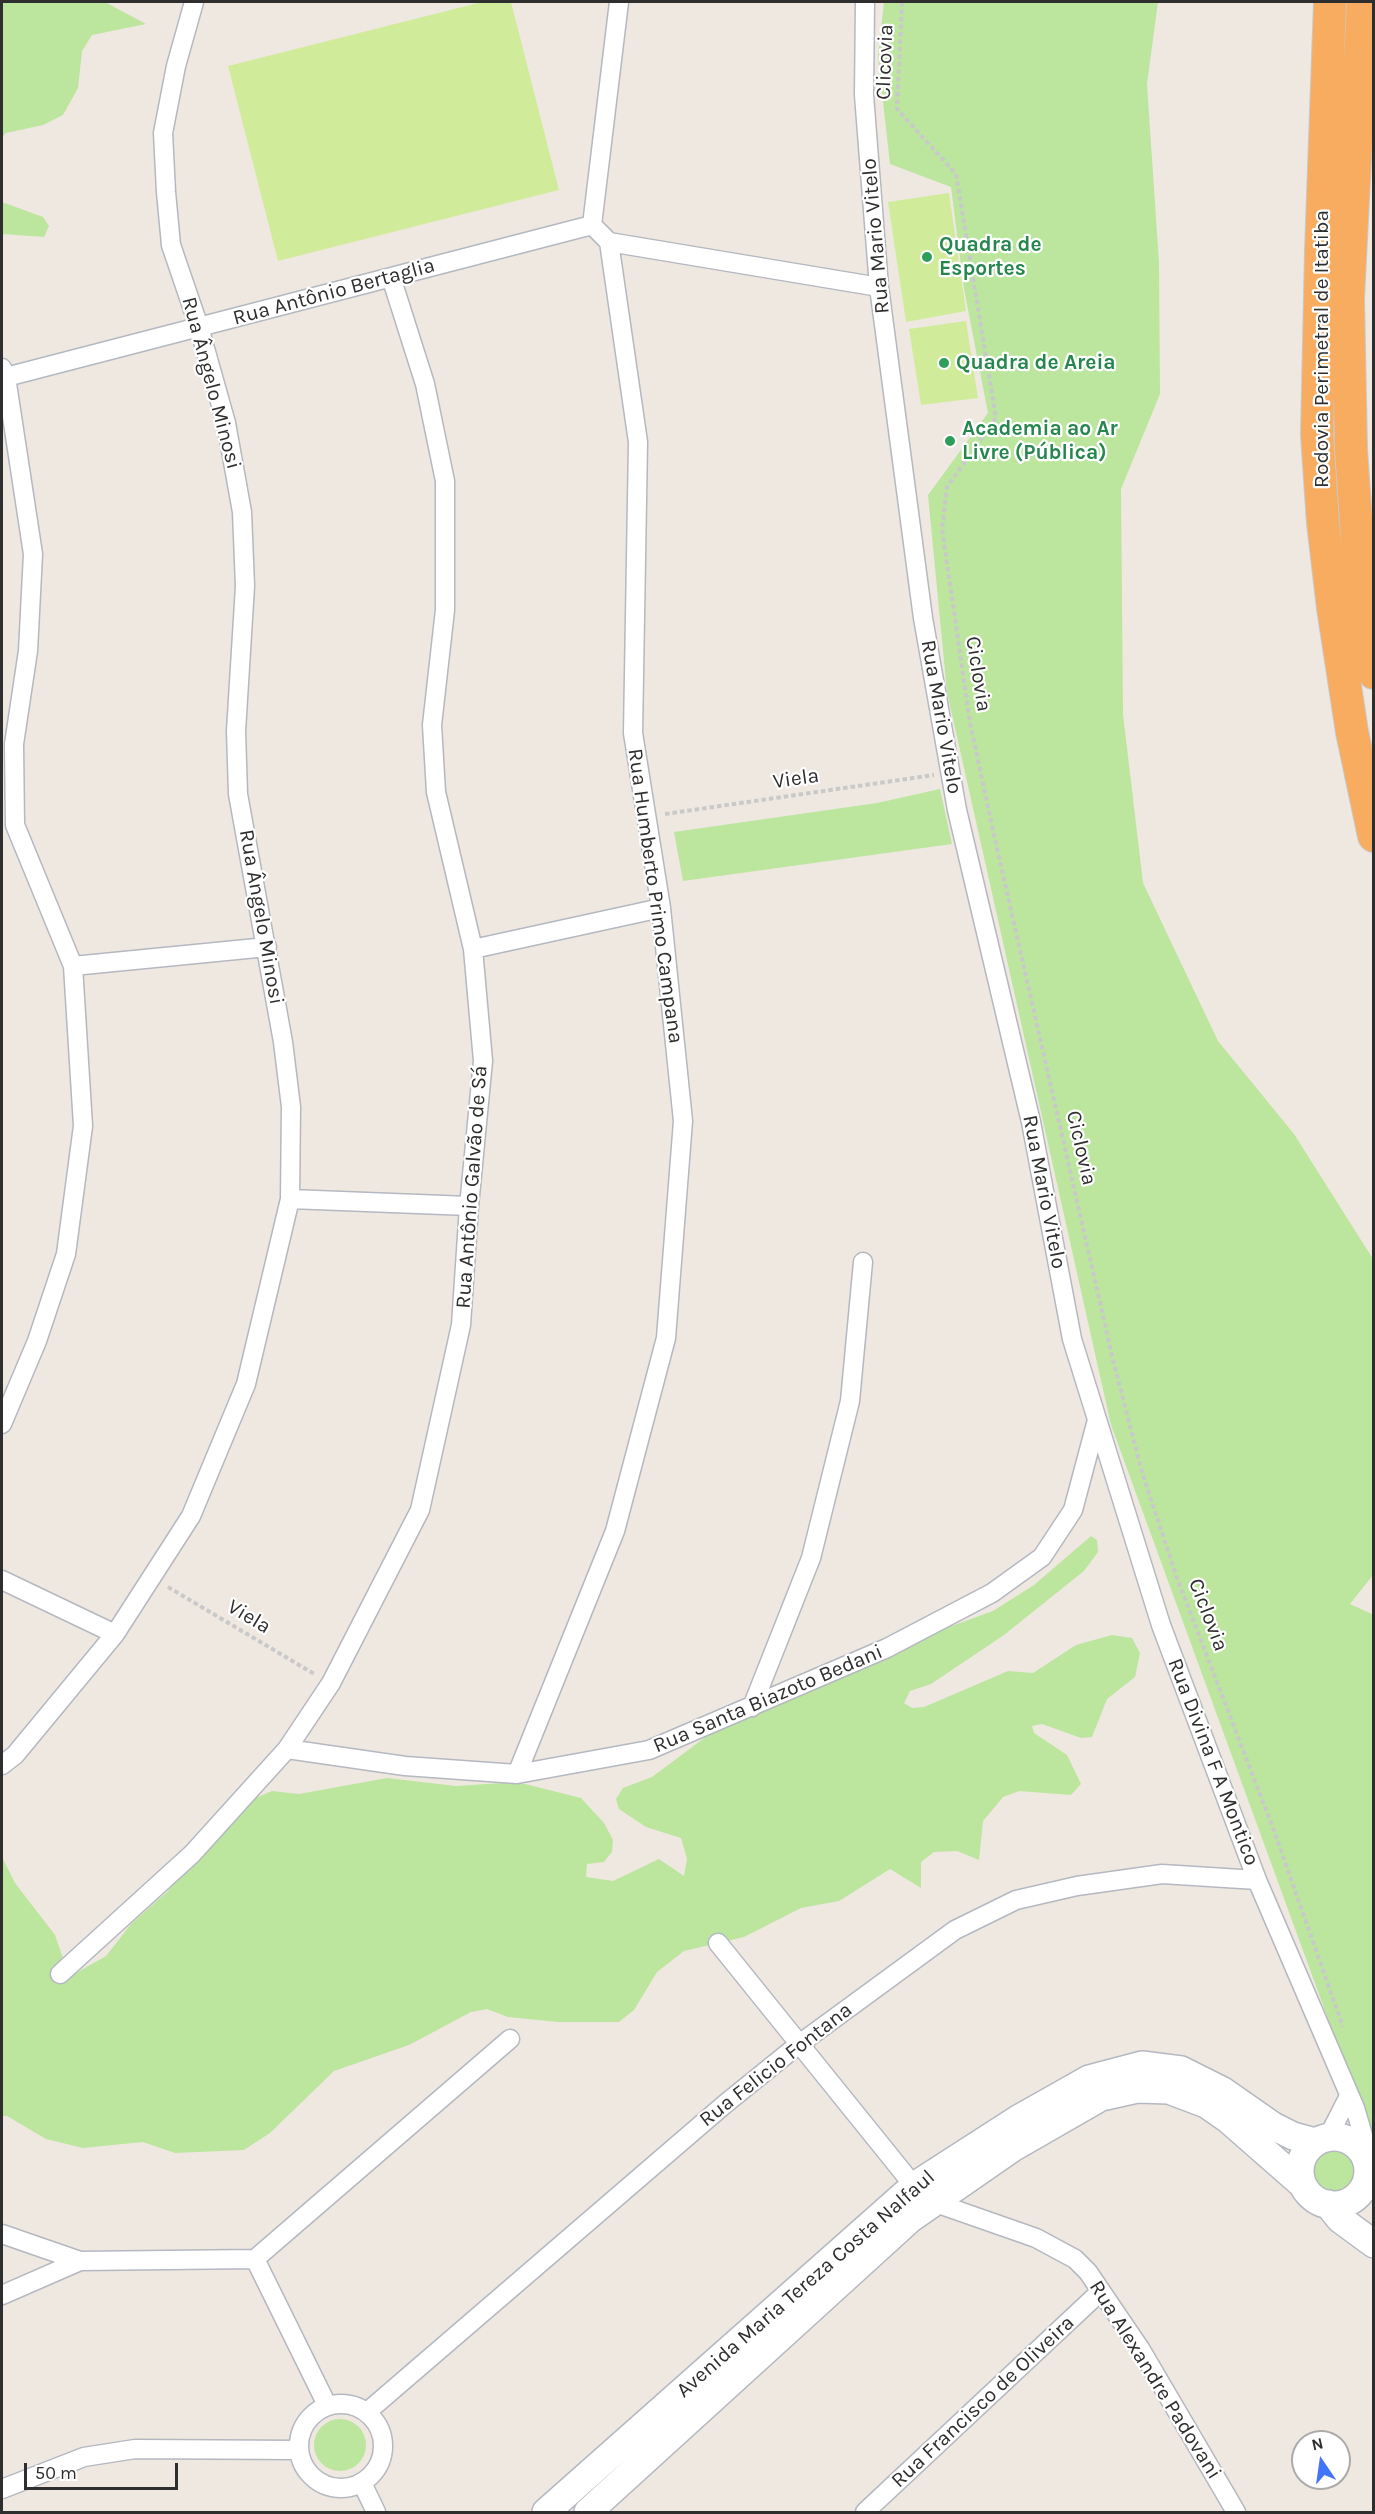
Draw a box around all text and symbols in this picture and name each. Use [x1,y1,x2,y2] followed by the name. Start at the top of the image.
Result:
[871,24,899,100] street label: Clicovia
[857,157,895,315] street label: Rua Mario Vitelo
[1309,210,1335,488] street label: Rodovia Perimetral de Itatiba
[939,232,1042,282] place label: Quadra de Esportes
[920,250,934,264] marker: Quadra de Esportes
[230,253,438,331] street label: Rua Antônio Bertaglia
[176,294,246,472] street label: Rua Ângelo Minosi
[956,350,1116,376] place label: Quadra de Areia
[937,356,951,370] marker: Quadra de Areia
[962,416,1118,466] place label: Academia ao Ar Livre (Pública)
[943,434,957,448] marker: Academia ao Ar Livre (Pública)
[960,635,996,713] street label: Ciclovia
[915,638,967,796] street label: Rua Mario Vitelo
[622,747,688,1045] street label: Rua Humberto Primo Campana
[771,763,821,795] street label: Viela
[233,827,289,1007] street label: Rua Ângelo Minosi
[451,1065,493,1309] street label: Rua Antônio Galvão de Sá
[1060,1108,1102,1188] street label: Ciclovia
[1017,1113,1071,1271] street label: Rua Mario Vitelo
[1183,1575,1233,1655] street label: Ciclovia
[223,1594,275,1640] street label: Viela
[649,1639,887,1759] street label: Rua Santa Biazoto Bedani
[1162,1655,1264,1869] street label: Rua Divina F A Montico
[694,1997,858,2133] street label: Rua Felicio Fontana
[672,2165,940,2403] street label: Avenida Maria Tereza Costa Nalfaul
[1083,2276,1227,2484] street label: Rua Alexandre Padovani
[886,2311,1080,2493] street label: Rua Francisco de Oliveira
[1291,2430,1351,2490] north arrow
[1310,2433,1325,2454] text: N
[27,2451,182,2489] scale bar
[35,2462,77,2484] text: 50 m

